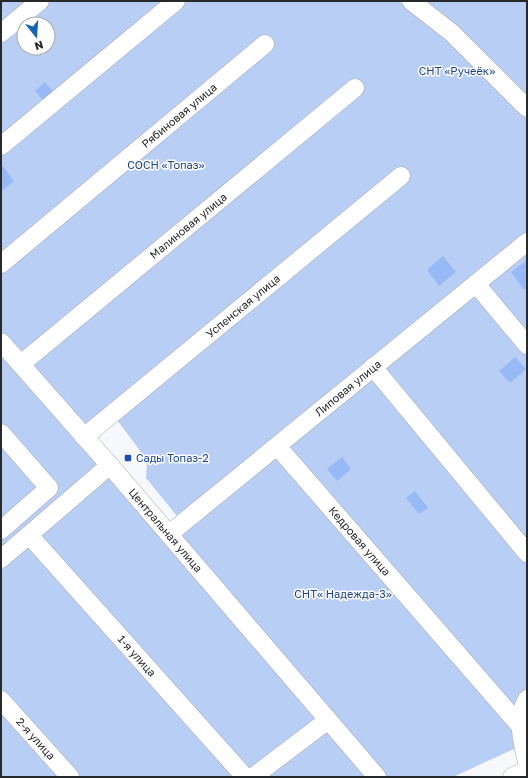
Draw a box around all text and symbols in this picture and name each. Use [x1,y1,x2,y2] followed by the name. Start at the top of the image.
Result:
[16,16,56,56] north arrow
[33,39,45,53] text: N
[419,64,495,77] park label: СНТ «Ручеёк»
[139,80,219,150] street label: Рябиновая улица
[127,158,205,171] park label: СОСН «Топаз»
[147,190,229,261] street label: Малиновая улица
[203,271,282,340] street label: Успенская улица
[312,357,383,418] street label: Липовая улица
[136,451,209,464] place label: Сады Топаз-2
[123,453,133,463] marker: Сады Топаз-2
[126,485,205,574] street label: Центральная улица
[326,504,394,578] street label: Кедровая улица
[294,587,392,600] park label: СНТ« Надежда-3»
[115,632,159,679] street label: 1-я улица
[14,715,58,762] street label: 2-я улица

